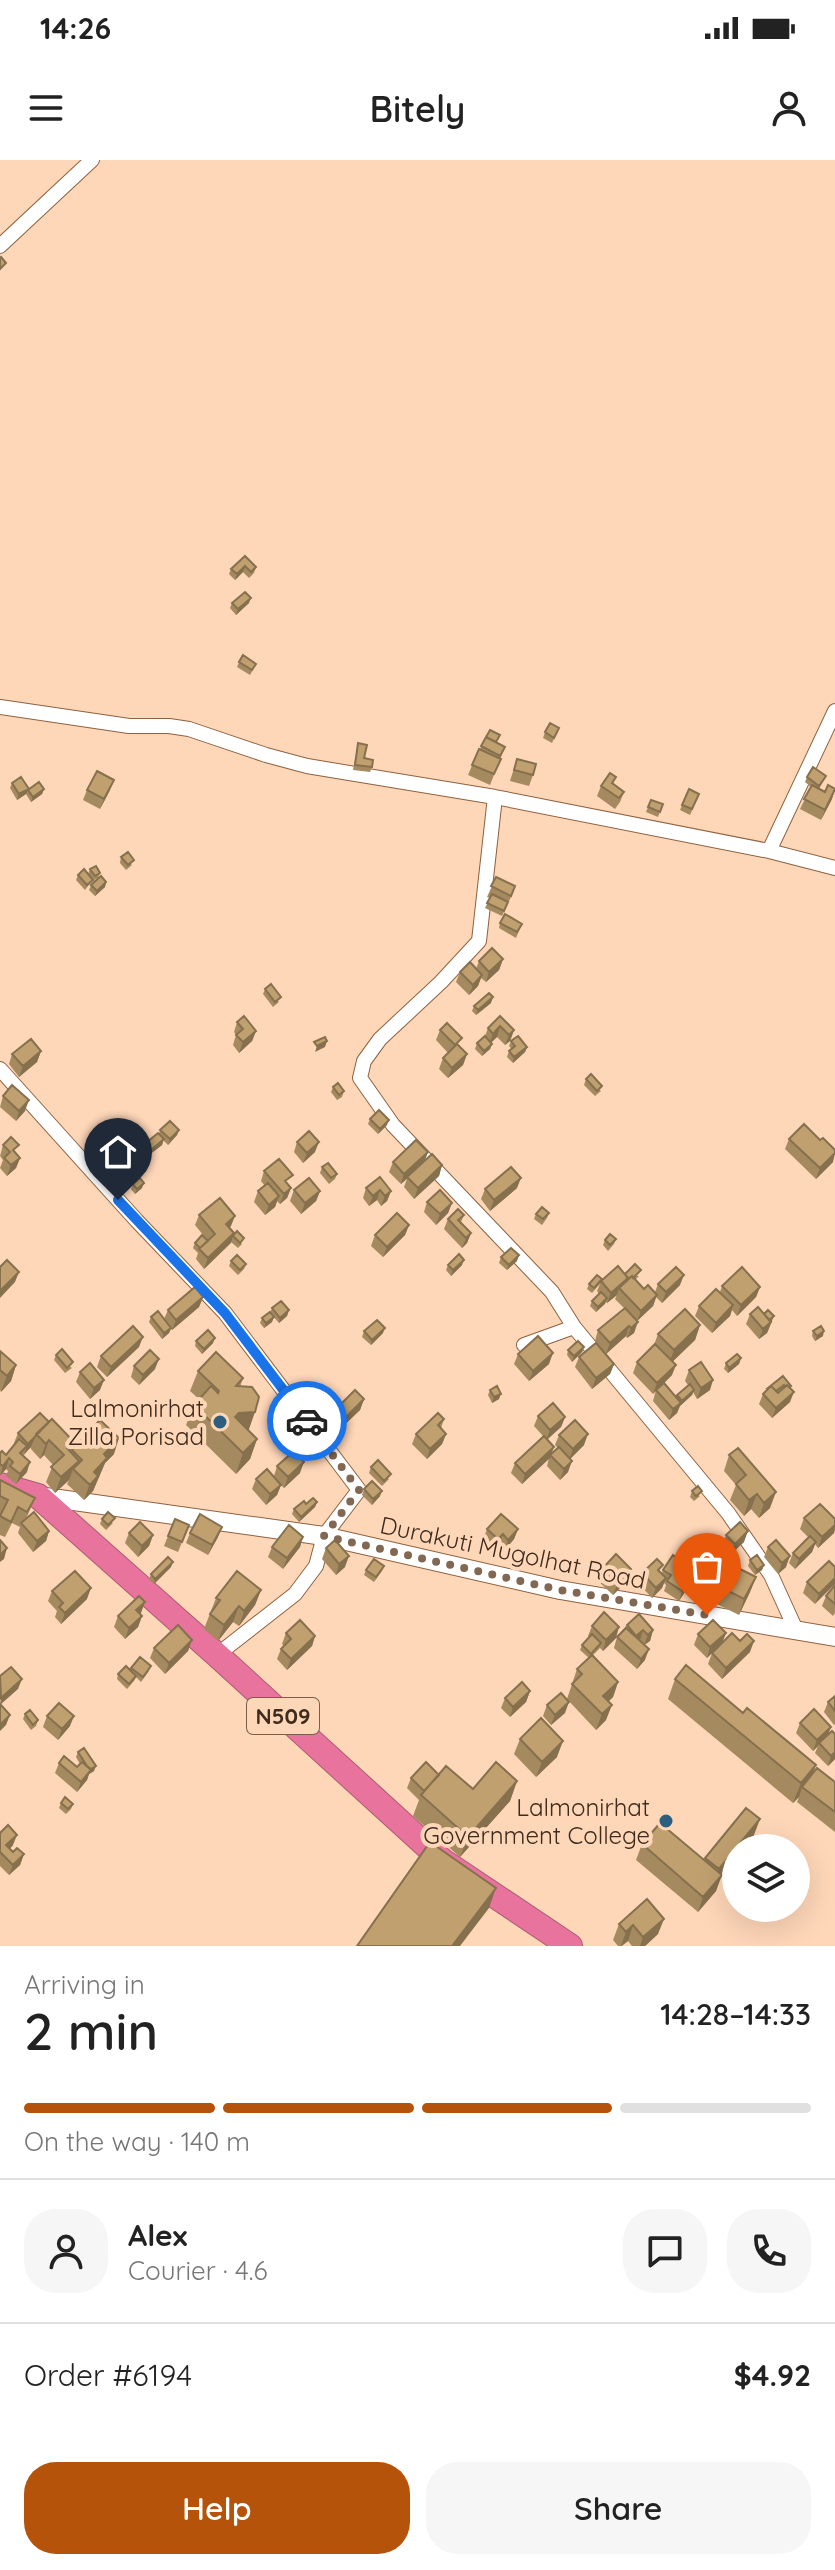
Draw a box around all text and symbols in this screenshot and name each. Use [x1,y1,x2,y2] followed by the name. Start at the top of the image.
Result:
[40,9,111,47] text: 14:26
[24,86,68,130] icon: menu
[369,86,466,131] text: Bitely
[767,86,811,130] icon: person
[84,1118,152,1200] pin
[96,1130,140,1174] icon: home
[267,1381,347,1461] courier
[68,1393,204,1451] place label: Lalmonirhat Zilla Porisad
[285,1399,329,1443] icon: car
[211,1413,229,1431] marker: Lalmonirhat Zilla Porisad
[377,1509,649,1595] street label: Durakuti Mugolhat Road
[673,1533,741,1615] pin
[685,1545,729,1589] icon: bag
[247,1698,319,1734] road number: N509
[423,1792,650,1850] place label: Lalmonirhat Government College
[657,1812,675,1830] marker: Lalmonirhat Government College
[722,1834,810,1922] map controls
[722,1834,810,1922] button: layers
[24,1968,145,2001] text: Arriving in
[660,1995,811,2033] text: 14:28–14:33
[24,1998,158,2063] text: 2 min
[24,2125,250,2158] text: On the way · 140 m
[24,2209,108,2293] button: person
[623,2209,707,2293] button: chat
[727,2209,811,2293] button: phone
[128,2216,187,2254] text: Alex
[128,2254,267,2287] text: Courier · 4.6
[24,2356,192,2394] text: Order #6194
[734,2356,811,2394] text: $4.92
[24,2462,410,2554] button: Help
[426,2462,811,2554] button: Share

